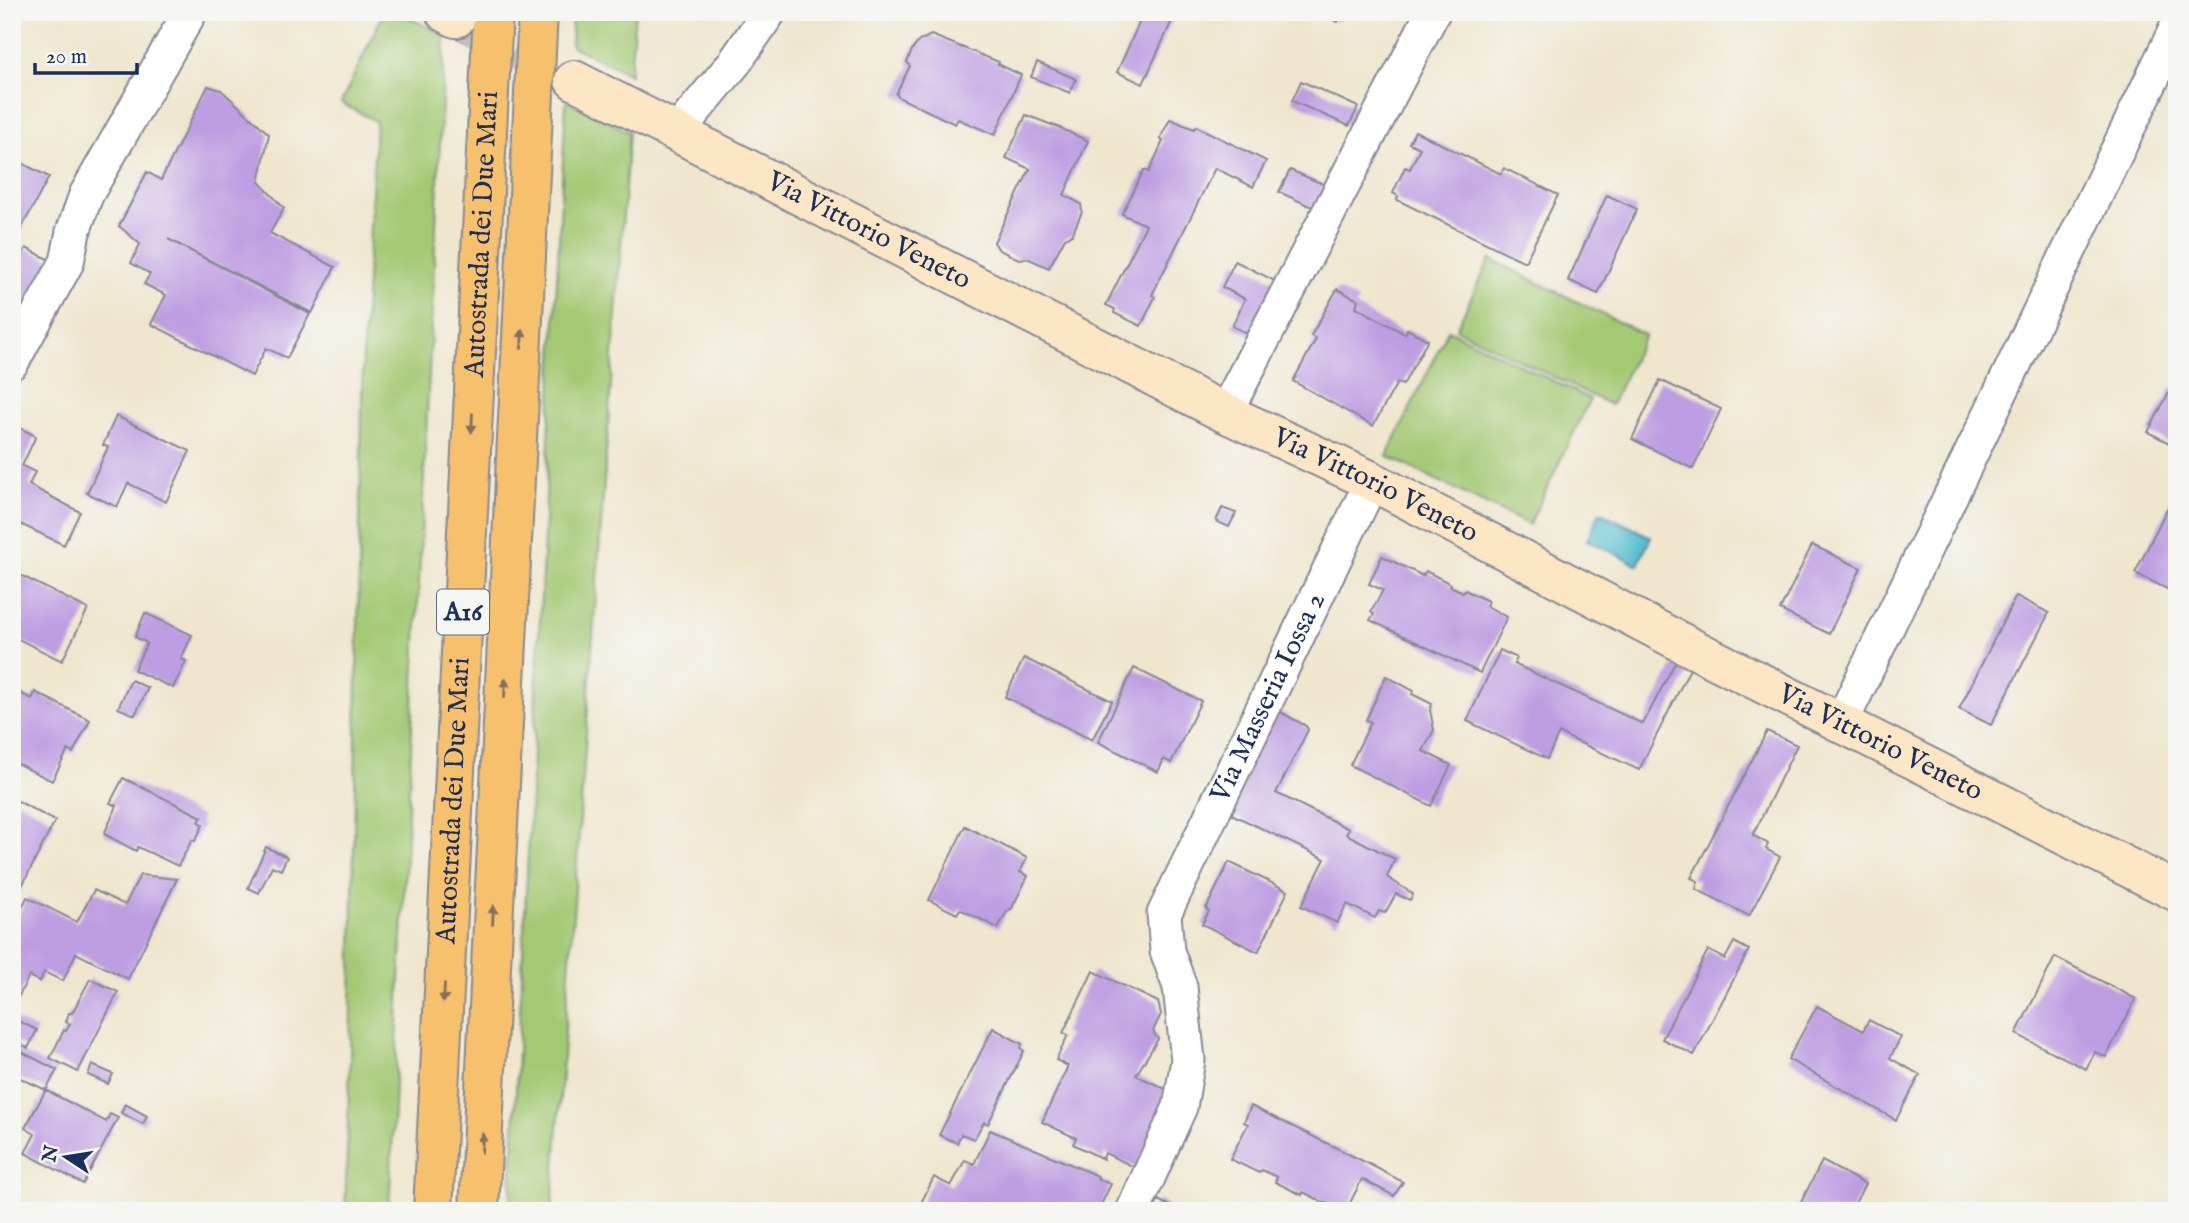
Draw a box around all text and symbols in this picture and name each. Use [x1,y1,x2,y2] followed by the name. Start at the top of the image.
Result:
[35,32,136,76] scale bar
[46,44,87,71] text: 20 m
[457,90,507,379] street label: Autostrada dei Due Mari
[760,163,977,298] street label: Via Vittorio Veneto
[517,327,528,349] one-way arrow
[466,412,477,434] one-way arrow
[1266,419,1484,551] street label: Via Vittorio Veneto
[1202,587,1333,809] street label: Via Masseria Iossa 2
[437,590,489,634] road number: A16
[429,656,478,946] street label: Autostrada dei Due Mari
[1771,676,1989,809] street label: Via Vittorio Veneto
[499,677,510,699] one-way arrow
[488,904,499,926] one-way arrow
[438,982,449,1004] one-way arrow
[32,1122,102,1192] north arrow
[477,1131,488,1153] one-way arrow
[38,1143,65,1165] text: N

